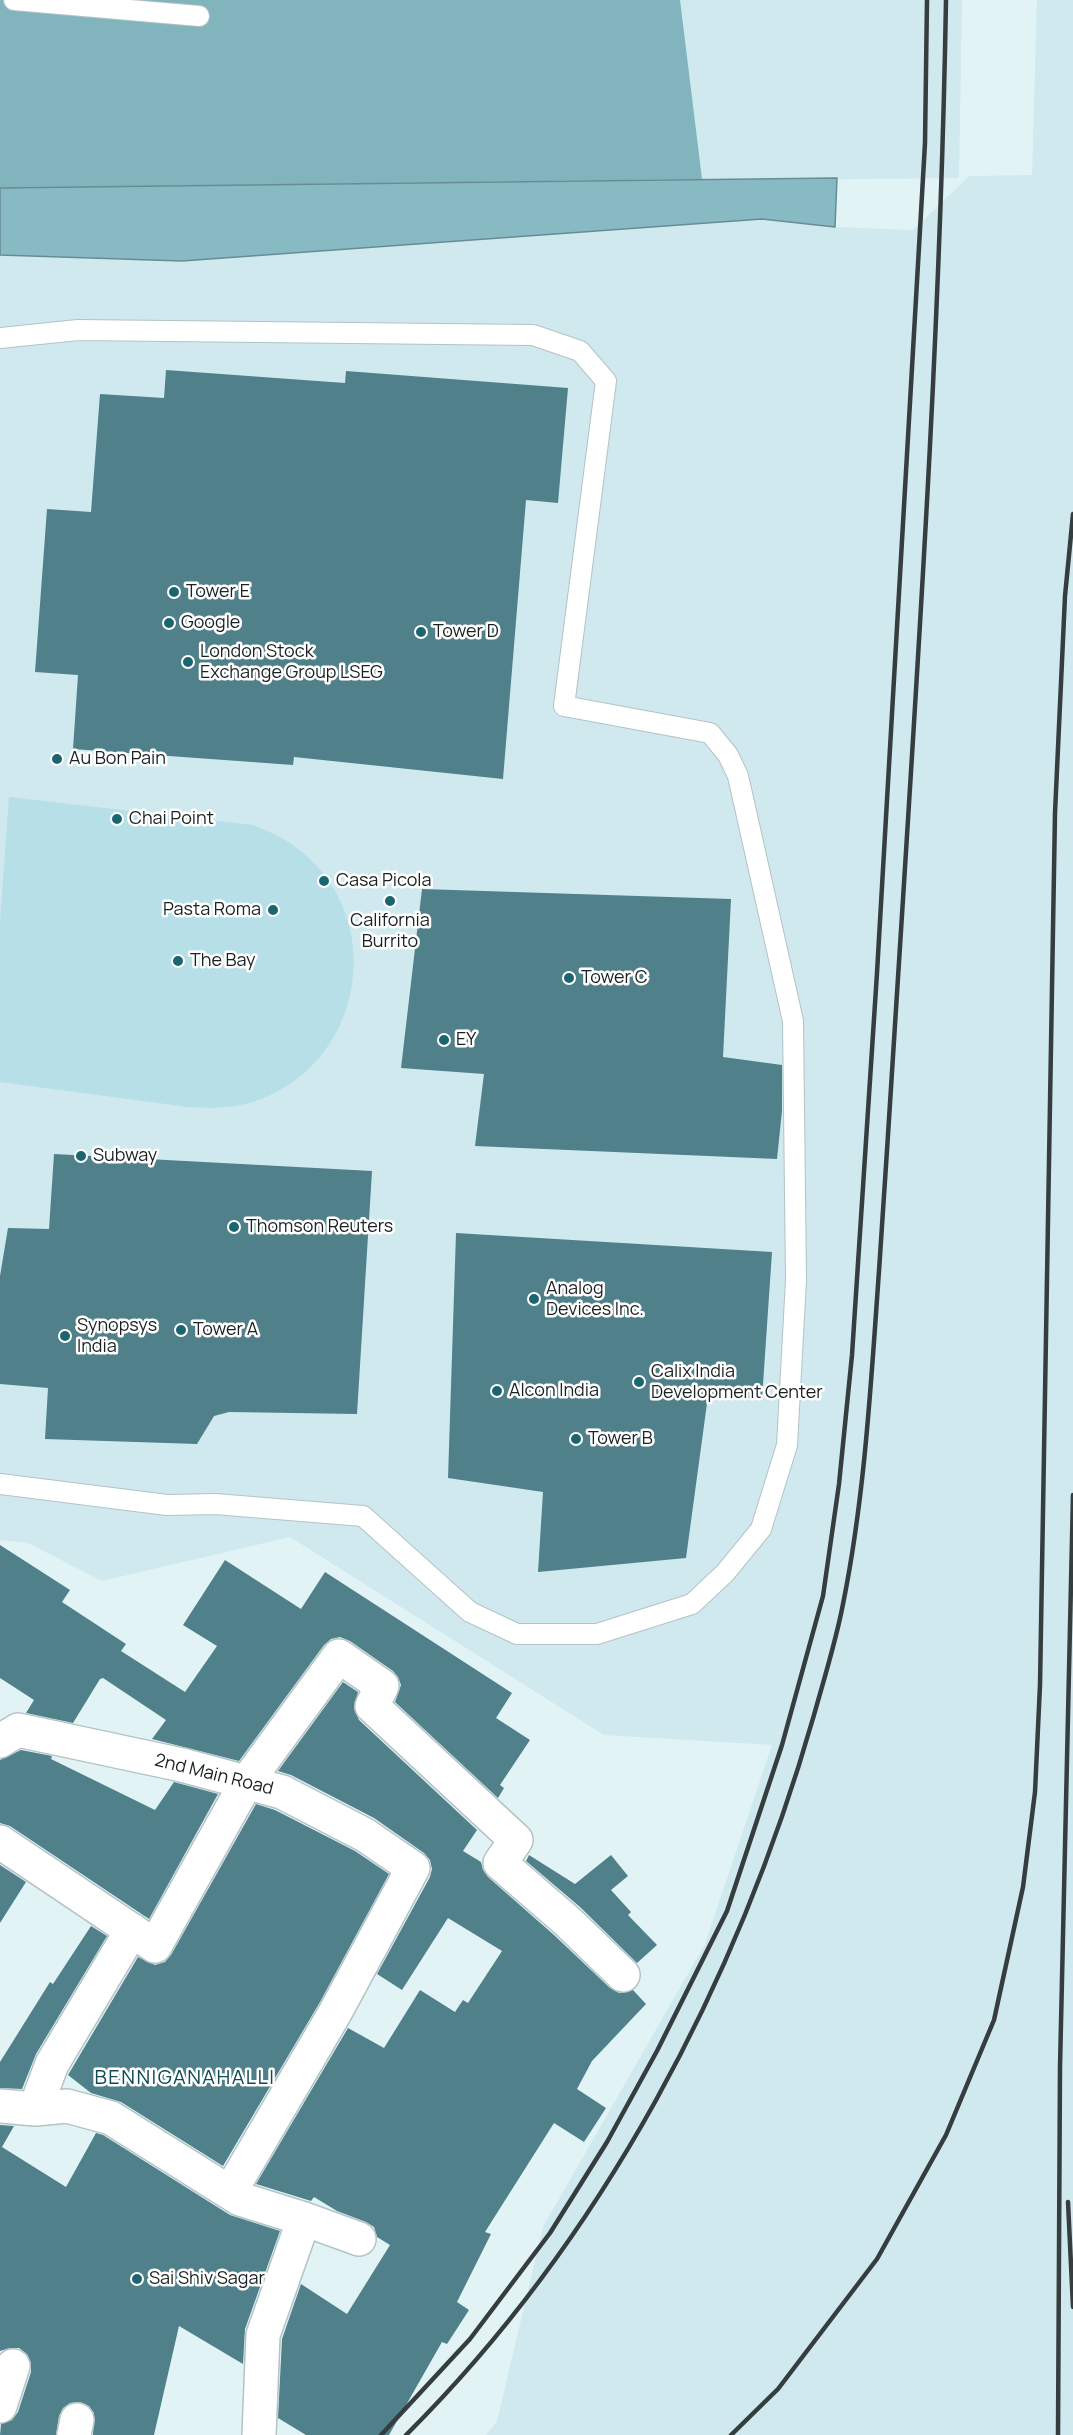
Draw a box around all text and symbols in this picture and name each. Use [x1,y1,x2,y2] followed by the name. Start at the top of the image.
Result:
[186,581,250,603] place label: Tower E
[167,585,181,599] marker: Tower E
[181,612,240,634] place label: Google
[162,616,176,630] marker: Google
[433,621,499,643] place label: Tower D
[414,625,428,639] marker: Tower D
[200,641,383,684] place label: London Stock Exchange Group LSEG
[181,655,195,669] marker: London Stock Exchange Group LSEG
[69,748,166,770] place label: Au Bon Pain
[50,752,64,766] marker: Au Bon Pain
[129,808,214,830] place label: Chai Point
[110,812,124,826] marker: Chai Point
[336,870,432,892] place label: Casa Picola
[317,874,331,888] marker: Casa Picola
[383,894,397,908] marker: California Burrito
[163,899,261,921] place label: Pasta Roma
[266,903,280,917] marker: Pasta Roma
[350,910,430,952] place label: California Burrito
[190,950,256,972] place label: The Bay
[171,954,185,968] marker: The Bay
[581,967,648,989] place label: Tower C
[562,971,576,985] marker: Tower C
[456,1029,476,1051] place label: EY
[437,1033,451,1047] marker: EY
[93,1145,157,1167] place label: Subway
[74,1149,88,1163] marker: Subway
[246,1216,393,1238] place label: Thomson Reuters
[227,1220,241,1234] marker: Thomson Reuters
[546,1278,644,1320] place label: Analog Devices Inc.
[527,1292,541,1306] marker: Analog Devices Inc.
[77,1315,157,1358] place label: Synopsys India
[193,1319,258,1341] place label: Tower A
[174,1323,188,1337] marker: Tower A
[58,1329,72,1343] marker: Synopsys India
[651,1361,823,1404] place label: Calix India Development Center
[632,1375,646,1389] marker: Calix India Development Center
[509,1380,599,1402] place label: Alcon India
[490,1384,504,1398] marker: Alcon India
[588,1428,653,1450] place label: Tower B
[569,1432,583,1446] marker: Tower B
[152,1750,276,1800] street label: 2nd Main Road
[95,2066,275,2090] district label: BENNIGANAHALLI
[149,2268,265,2290] place label: Sai Shiv Sagar
[130,2272,144,2286] marker: Sai Shiv Sagar

